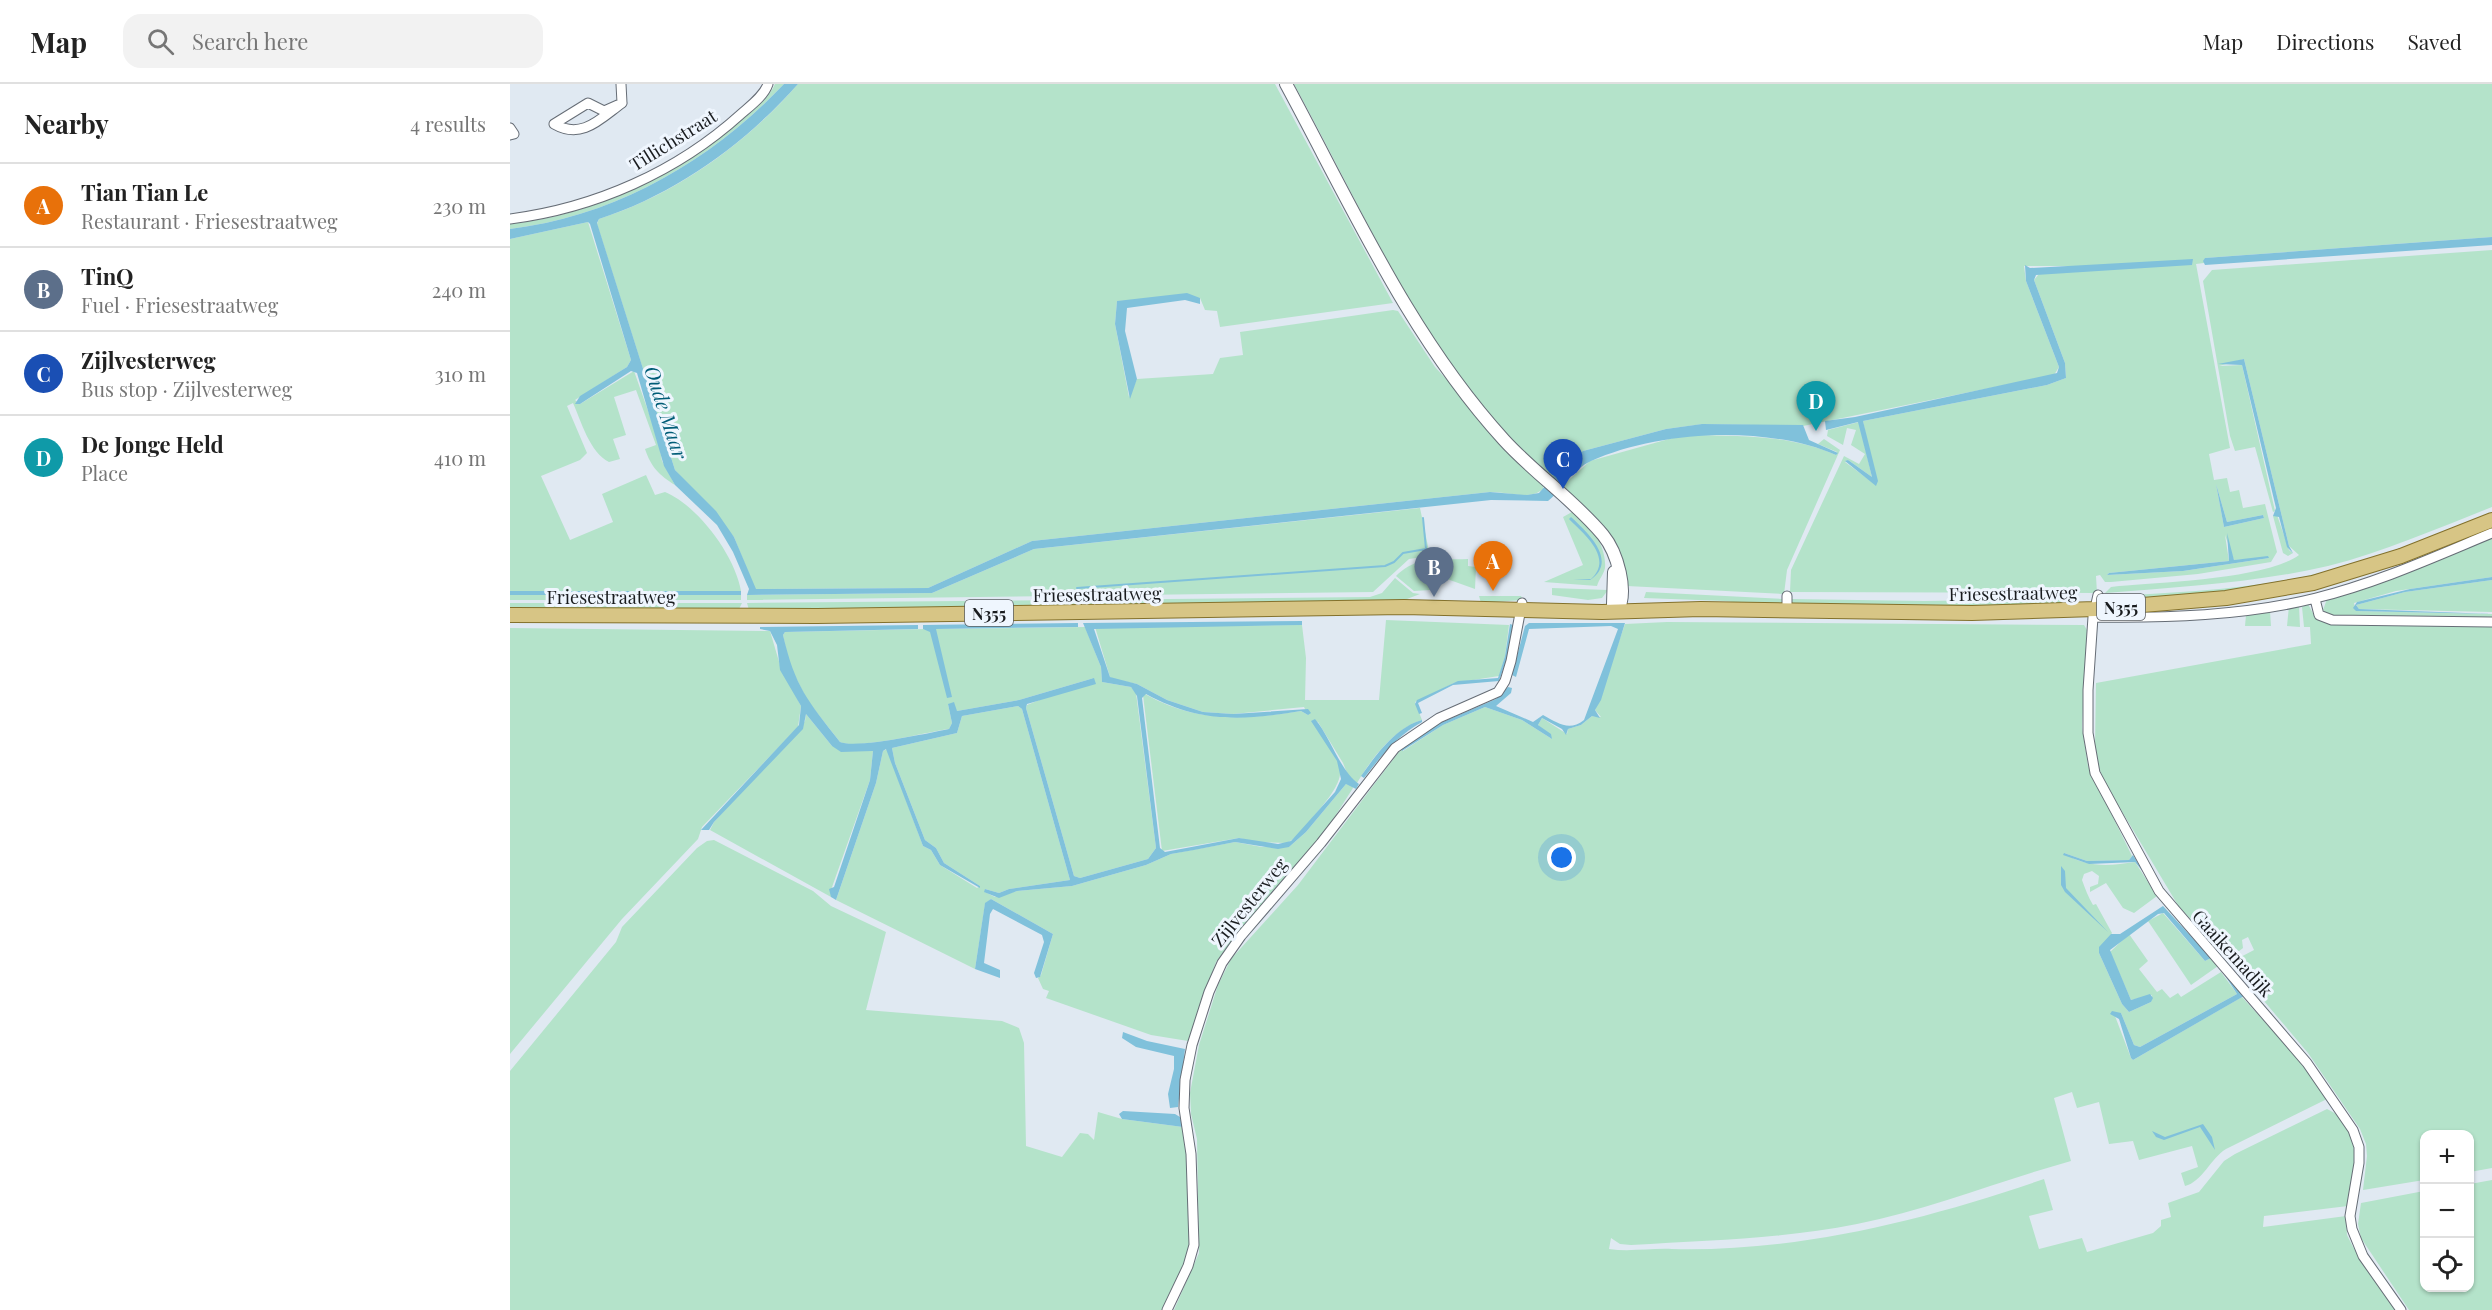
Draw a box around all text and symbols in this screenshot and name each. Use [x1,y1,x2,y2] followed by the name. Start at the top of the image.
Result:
[123,14,543,68] search box
[30,23,87,60] text: Map
[144,25,177,58] icon: search
[192,26,308,56] text: Search here
[2202,27,2243,55] text: Map
[2276,27,2374,55] text: Directions
[2407,27,2462,55] text: Saved
[625,104,721,176] street label: Tillichstraat
[24,106,109,141] text: Nearby
[410,110,486,137] text: 4 results
[81,177,208,207] text: Tian Tian Le
[37,192,50,219] text: A
[433,192,486,219] text: 230 m
[81,207,338,234] text: Restaurant · Friesestraatweg
[81,261,133,291] text: TinQ
[37,276,50,303] text: B
[432,276,486,303] text: 240 m
[81,291,278,318] text: Fuel · Friesestraatweg
[81,345,216,375] text: Zijlvesterweg
[36,360,51,387] text: C
[435,360,486,387] text: 310 m
[639,362,695,464] water label: Oude Maar
[81,375,292,402] text: Bus stop · Zijlvesterweg
[1796,382,1836,431] pin: D
[81,429,224,459] text: De Jonge Held
[1544,440,1582,489] pin: C
[36,444,51,471] text: D
[434,444,486,471] text: 410 m
[81,459,128,486] text: Place
[1474,542,1512,591] pin: A
[1414,548,1454,597] pin: B
[1948,580,2078,606] street label: Friesestraatweg
[1032,581,1162,607] street label: Friesestraatweg
[547,585,676,609] street label: Friesestraatweg
[2097,594,2145,620] road number: N355
[965,600,1013,626] road number: N355
[1547,843,1576,872] your location
[1206,852,1292,951] street label: Zijlvesterweg
[2187,904,2279,1002] street label: Gaaikemadijk
[2420,1130,2474,1292] map controls
[2420,1130,2474,1184] button: +
[2420,1184,2474,1238] button: −
[2420,1238,2474,1292] button: locate

